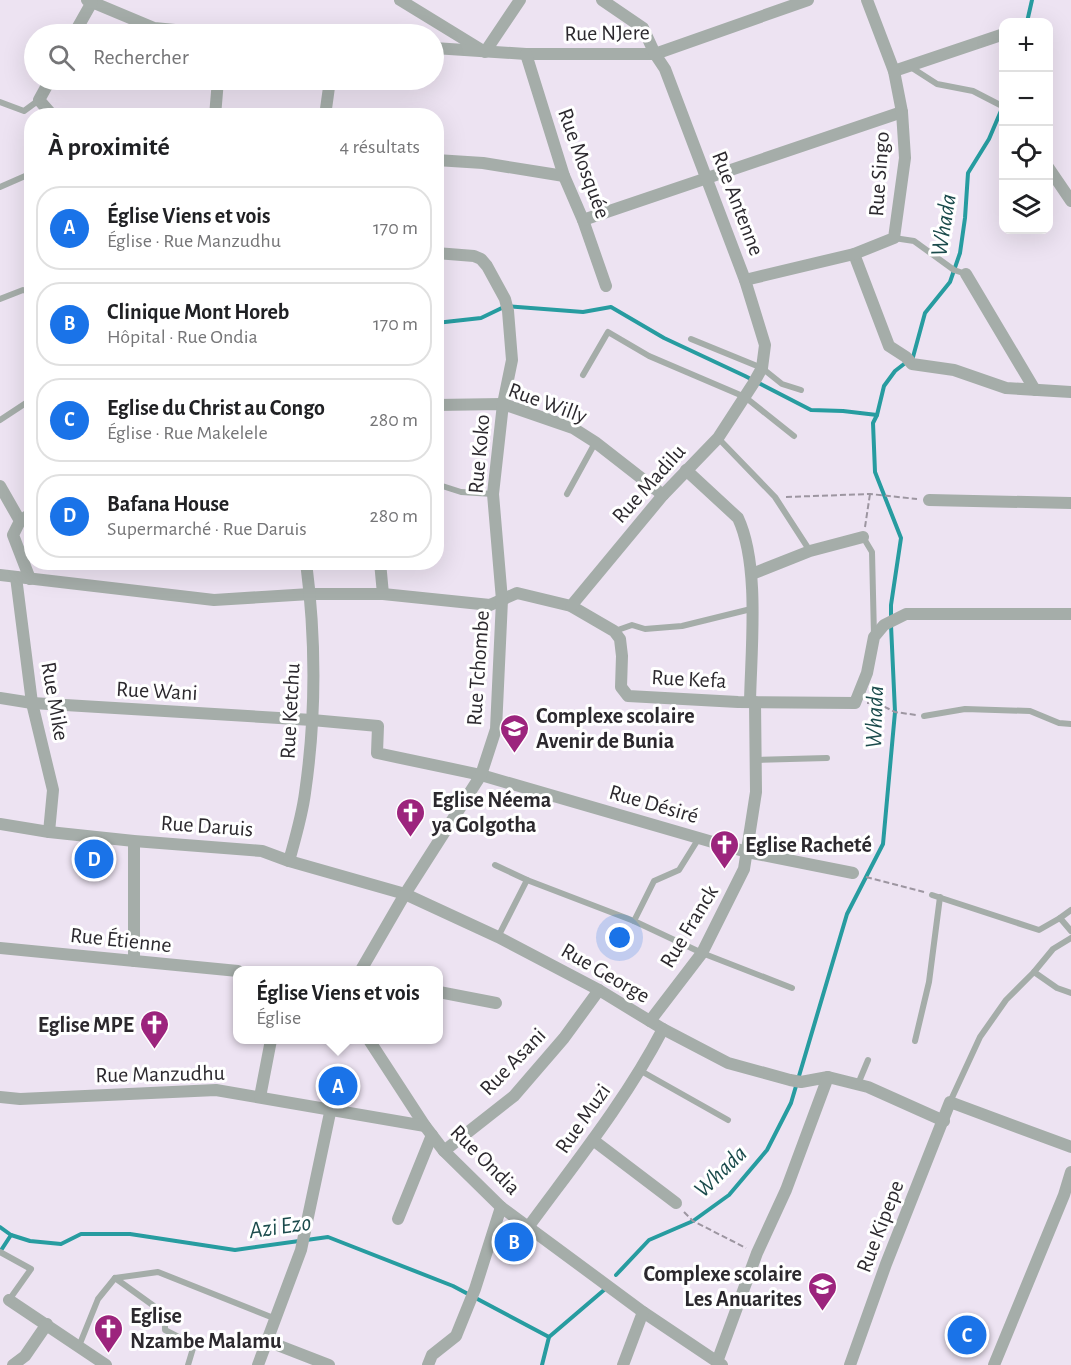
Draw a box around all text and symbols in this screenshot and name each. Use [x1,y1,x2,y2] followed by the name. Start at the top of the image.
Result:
[999,18,1053,234] map controls
[999,18,1053,72] button: +
[564,21,650,45] street label: Rue NJere
[24,24,444,90] search box
[45,41,78,74] icon: search
[93,46,189,68] text: Rechercher
[999,72,1053,126] button: −
[554,105,614,221] street label: Rue Mosquée
[999,126,1053,180] button: locate
[865,131,893,217] street label: Rue Singo
[48,134,170,160] text: À proximité
[339,137,420,157] text: 4 résultats
[708,148,768,259] street label: Rue Antenne
[999,180,1053,234] button: layers
[927,192,961,258] water label: Whada
[107,205,270,227] text: Église Viens et vois
[64,218,76,238] text: A
[373,218,418,238] text: 170 m
[107,231,281,251] text: Église · Rue Manzudhu
[107,301,289,323] text: Clinique Mont Horeb
[64,314,75,334] text: B
[373,314,418,334] text: 170 m
[107,327,258,347] text: Hôpital · Rue Ondia
[505,379,590,427] street label: Rue Willy
[107,397,325,419] text: Eglise du Christ au Congo
[64,410,75,430] text: C
[370,410,418,430] text: 280 m
[465,413,493,495] street label: Rue Koko
[107,423,268,443] text: Église · Rue Makelele
[608,440,690,527] street label: Rue Madilu
[107,493,229,515] text: Bafana House
[63,506,76,526] text: D
[370,506,418,526] text: 280 m
[107,519,307,539] text: Supermarché · Rue Daruis
[463,610,493,727] street label: Rue Tchombe
[37,660,73,742] street label: Rue Mike
[276,662,304,760] street label: Rue Ketchu
[651,666,727,692] street label: Rue Kefa
[116,678,198,704] street label: Rue Wani
[862,685,888,749] water label: Whada
[536,705,695,752] place label: Complexe scolaire Avenir de Bunia
[499,712,531,754] school or university icon: Complexe scolaire Avenir de Bunia
[607,781,701,827] street label: Rue Désiré
[431,789,552,837] place label: Eglise Néema ya Golgotha
[395,796,427,838] church icon: Eglise Néema ya Golgotha
[160,812,254,840] street label: Rue Daruis
[708,828,740,870] church icon: Eglise Racheté
[745,834,872,856] place label: Eglise Racheté
[74,836,113,882] pin: D
[656,881,722,972] street label: Rue Franck
[69,923,173,956] street label: Rue Étienne
[605,923,634,952] your location
[557,939,654,1007] street label: Rue George
[233,966,443,1044] popup
[256,982,420,1004] text: Église Viens et vois
[139,1008,171,1050] church icon: Eglise MPE
[256,1008,301,1028] text: Église
[38,1014,134,1036] place label: Eglise MPE
[476,1024,550,1100] street label: Rue Asani
[95,1062,225,1086] street label: Rue Manzudhu
[318,1064,358,1108] pin: A
[551,1080,615,1157] street label: Rue Muzi
[446,1120,525,1199] street label: Rue Ondia
[690,1141,752,1202] water label: Whada
[852,1177,908,1275] street label: Rue Kipepe
[247,1211,313,1243] water label: Azi Ezo
[494,1220,534,1264] pin: B
[643,1263,802,1310] place label: Complexe scolaire Les Anuarites
[807,1270,839,1312] school or university icon: Complexe scolaire Les Anuarites
[130,1305,282,1352] place label: Eglise Nzambe Malamu
[93,1312,125,1354] church icon: Eglise Nzambe Malamu
[948,1312,986,1358] pin: C

